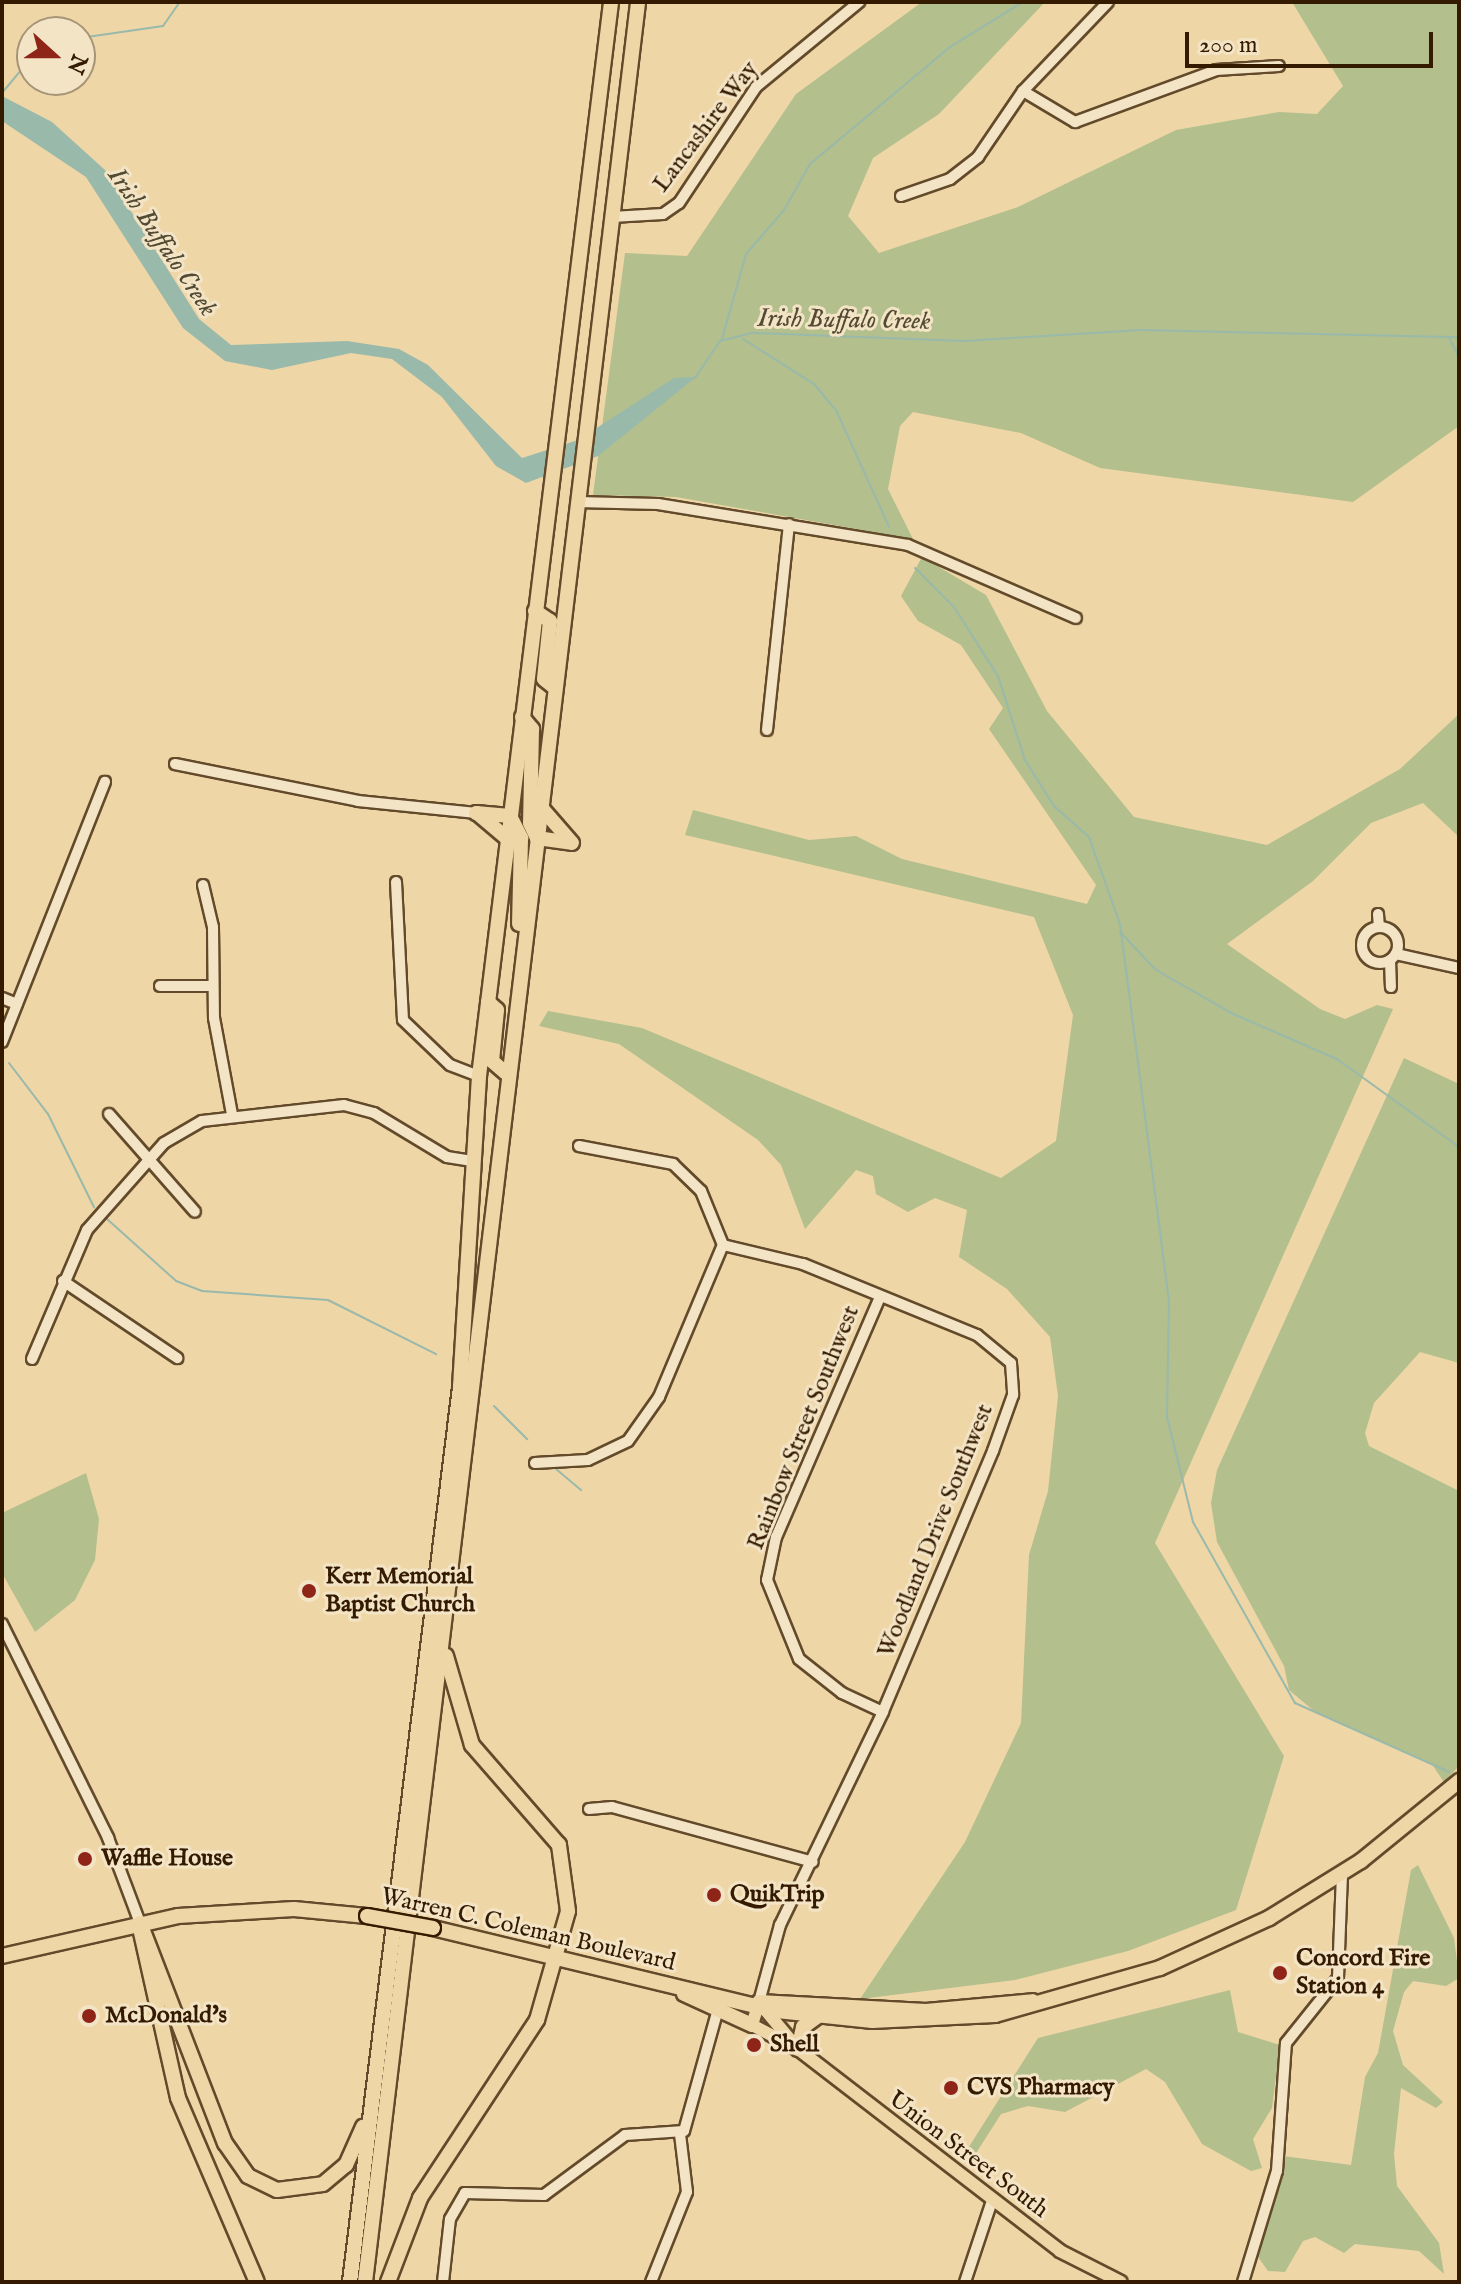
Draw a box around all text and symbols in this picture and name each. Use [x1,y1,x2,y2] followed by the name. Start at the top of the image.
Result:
[16,16,96,96] north arrow
[1189,16,1437,66] scale bar
[1199,30,1258,61] text: 200 m
[60,50,93,78] text: N
[647,56,765,198] street label: Lancashire Way
[101,162,223,322] water label: Irish Buffalo Creek
[757,303,931,337] water label: Irish Buffalo Creek
[742,1302,866,1554] street label: Rainbow Street Southwest
[872,1400,1000,1662] street label: Woodland Drive Southwest
[325,1563,475,1619] place label: Kerr Memorial Baptist Church
[300,1582,318,1600] marker: Kerr Memorial Baptist Church
[101,1845,233,1873] place label: Waffle House
[76,1850,94,1868] marker: Waffle House
[730,1881,825,1909] place label: QuikTrip
[378,1882,678,1978] street label: Warren C. Coleman Boulevard
[705,1886,723,1904] marker: QuikTrip
[1296,1945,1430,2001] place label: Concord Fire Station 4
[1271,1964,1289,1982] marker: Concord Fire Station 4
[105,2002,227,2030] place label: McDonald's
[80,2007,98,2025] marker: McDonald's
[770,2031,819,2059] place label: Shell
[745,2036,763,2054] marker: Shell
[967,2074,1114,2102] place label: CVS Pharmacy
[942,2079,960,2097] marker: CVS Pharmacy
[882,2085,1054,2225] street label: Union Street South

